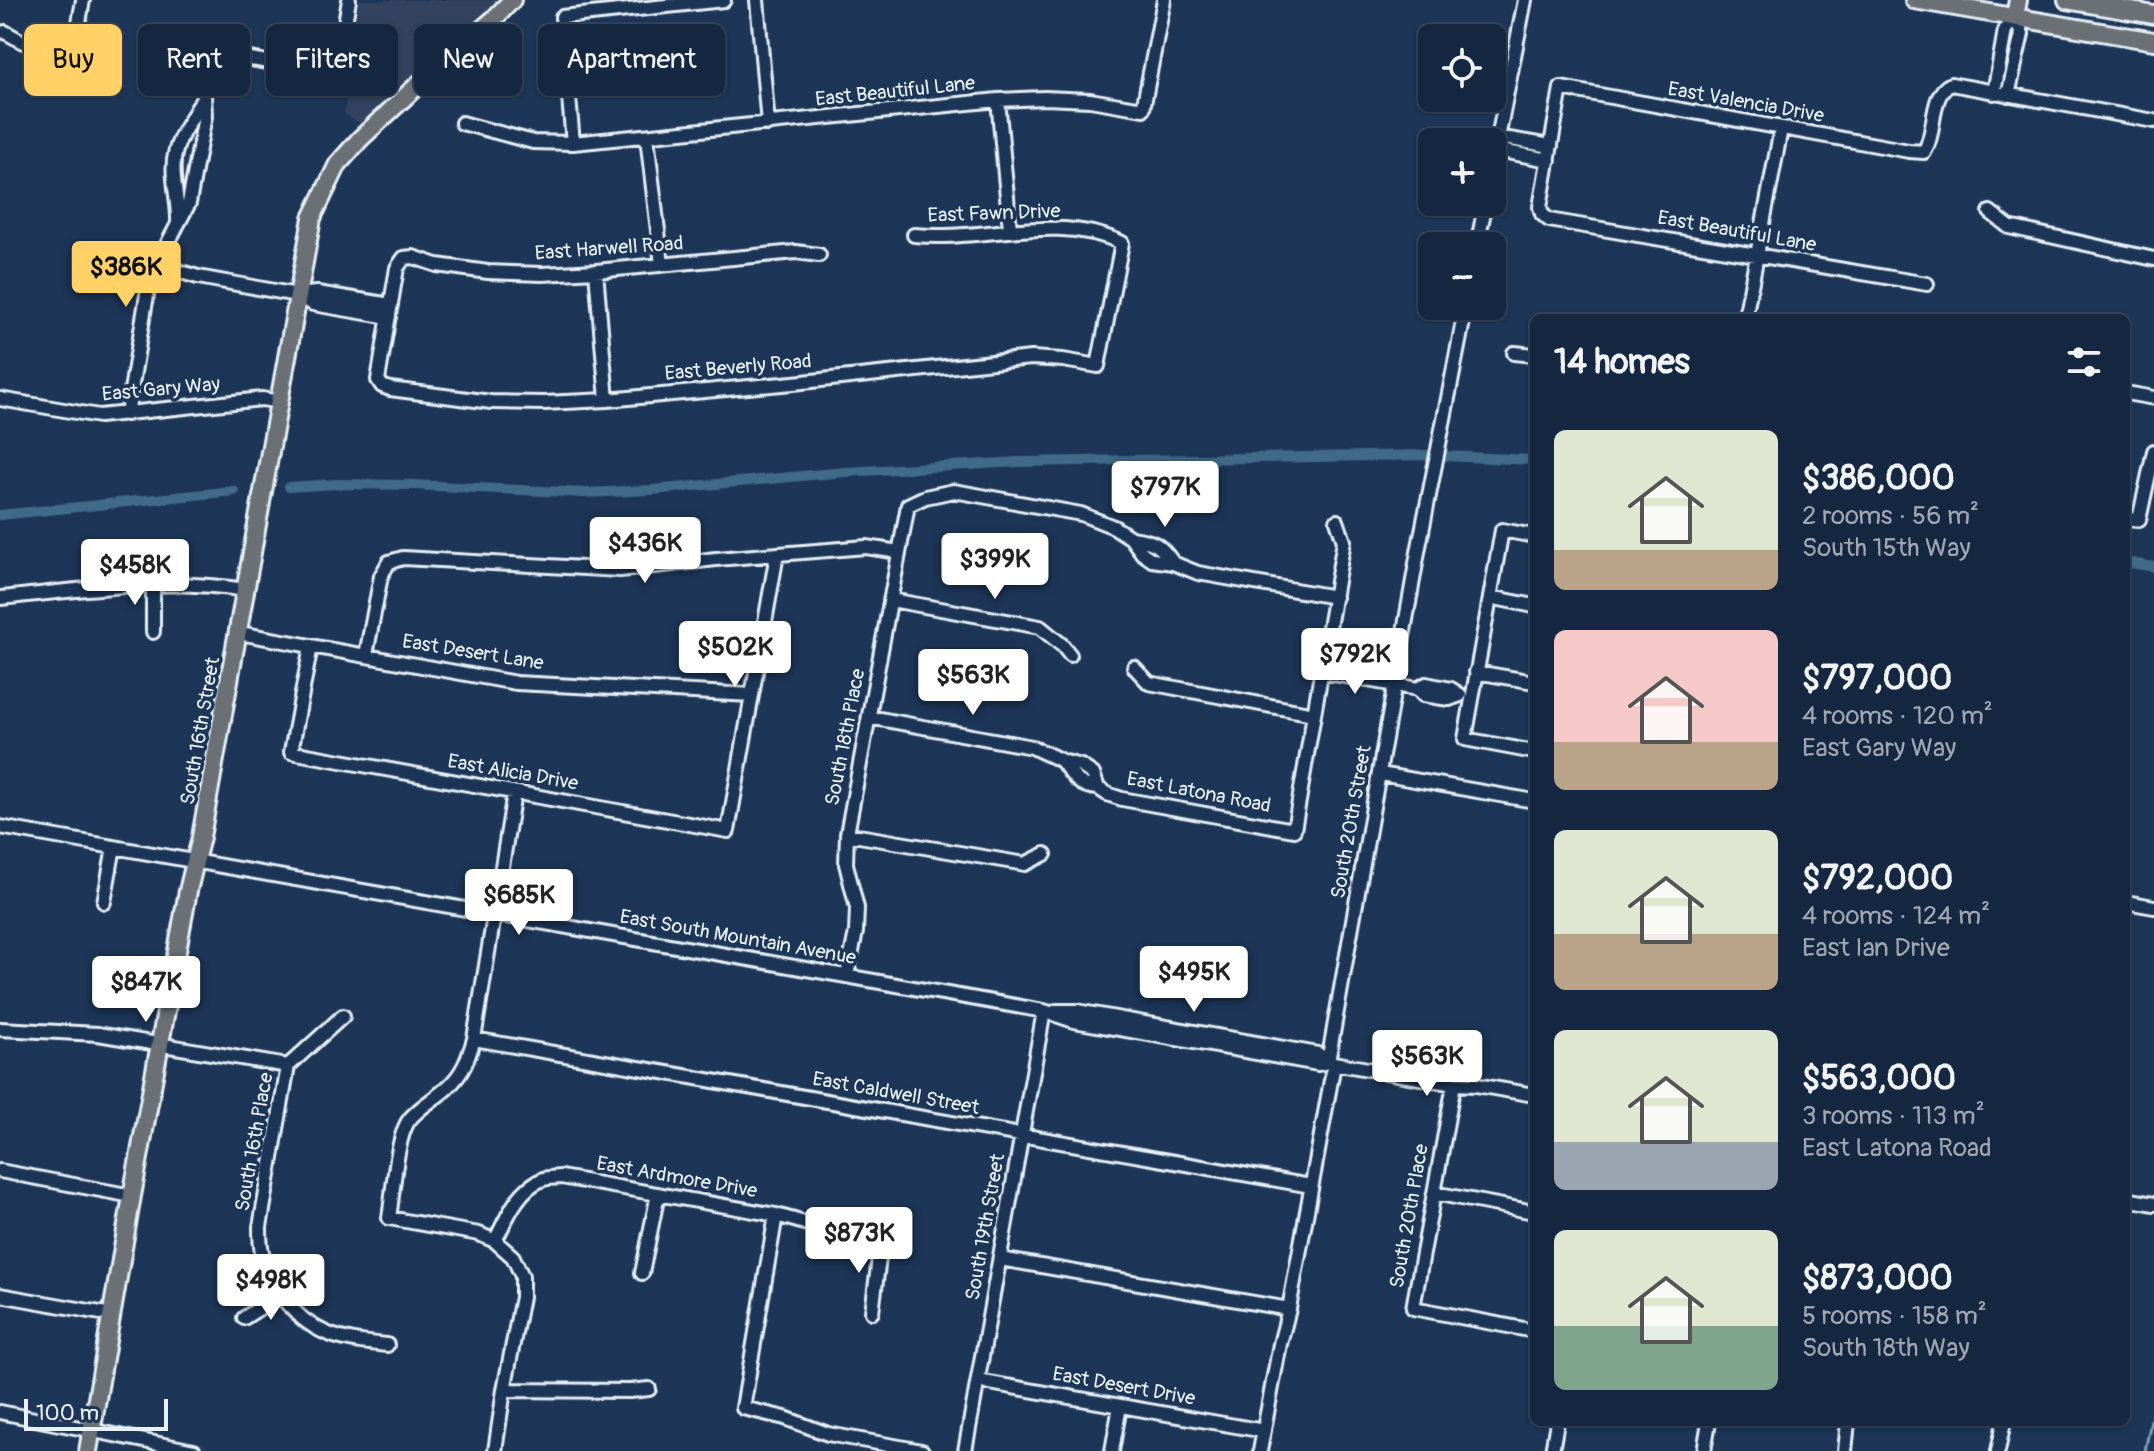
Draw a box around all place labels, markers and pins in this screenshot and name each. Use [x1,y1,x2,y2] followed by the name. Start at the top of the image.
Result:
[70,241,182,309] pin: $386K
[1109,461,1221,529] pin: $797K
[589,517,701,585] pin: $436K
[939,533,1051,601] pin: $399K
[79,539,191,607] pin: $458K
[679,621,791,689] pin: $502K
[1299,628,1411,696] pin: $792K
[917,649,1029,717] pin: $563K
[463,869,575,937] pin: $685K
[1138,946,1250,1014] pin: $495K
[90,956,202,1024] pin: $847K
[1371,1030,1483,1098] pin: $563K
[803,1207,915,1275] pin: $873K
[215,1254,327,1322] pin: $498K

